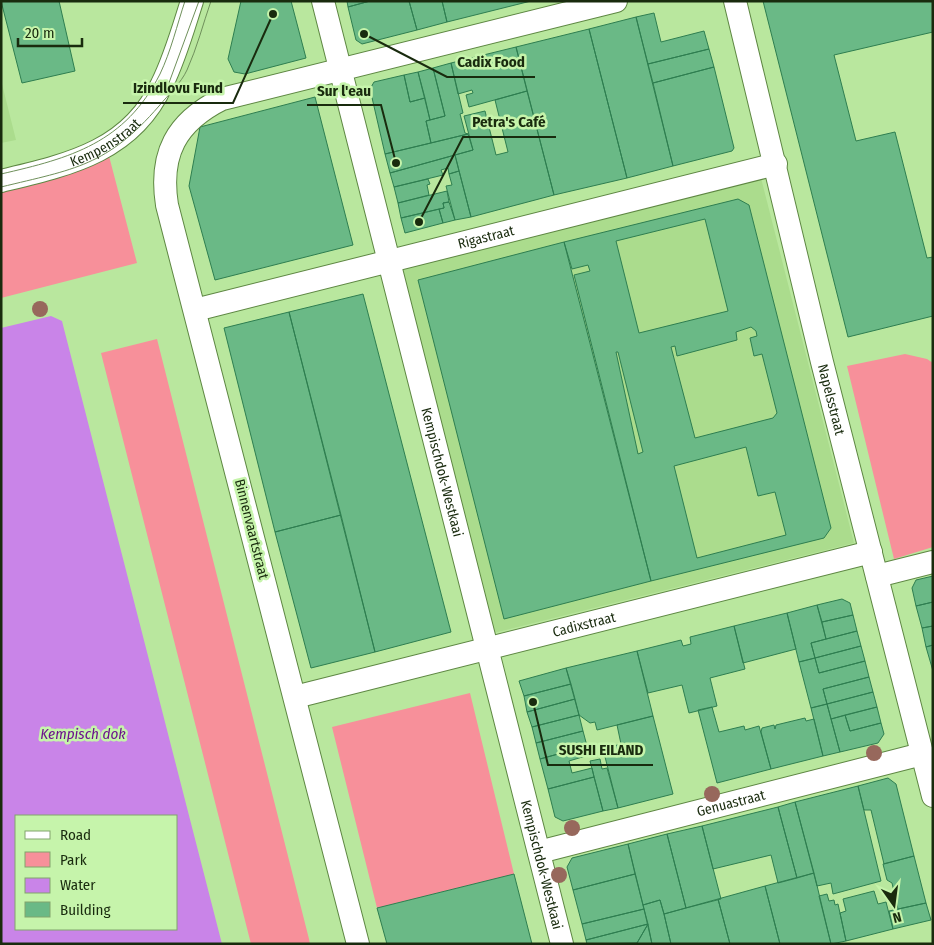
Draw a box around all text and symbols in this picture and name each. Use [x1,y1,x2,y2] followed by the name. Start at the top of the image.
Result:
[18,15,81,47] scale bar
[25,24,55,42] text: 20 m
[447,47,535,77] callout: Cadix Food
[457,53,525,71] text: Cadix Food
[123,73,233,103] callout: Izindlovu Fund
[307,75,381,105] callout: Sur l'eau
[133,79,223,97] text: Izindlovu Fund
[317,82,371,100] text: Sur l'eau
[463,107,556,137] callout: Petra's Café
[472,113,546,131] text: Petra's Café
[68,115,145,170] street label: Kempenstraat
[456,222,516,253] street label: Rigastraat
[814,362,848,437] street label: Napelsstraat
[417,406,466,539] street label: Kempischdok-Westkaai
[231,477,272,581] street label: Binnenvaartstraat
[551,609,618,641] street label: Cadixstraat
[40,725,126,743] water label: Kempisch dok
[548,735,653,765] callout: SUSHI EILAND
[559,741,643,759] text: SUSHI EILAND
[695,786,767,820] street label: Genuastraat
[517,798,566,931] street label: Kempischdok-Westkaai
[15,815,178,930] legend
[60,826,91,844] text: Road
[60,851,87,869] text: Park
[60,876,96,894] text: Water
[869,880,919,930] north arrow
[60,901,111,919] text: Building
[891,908,903,926] text: N

